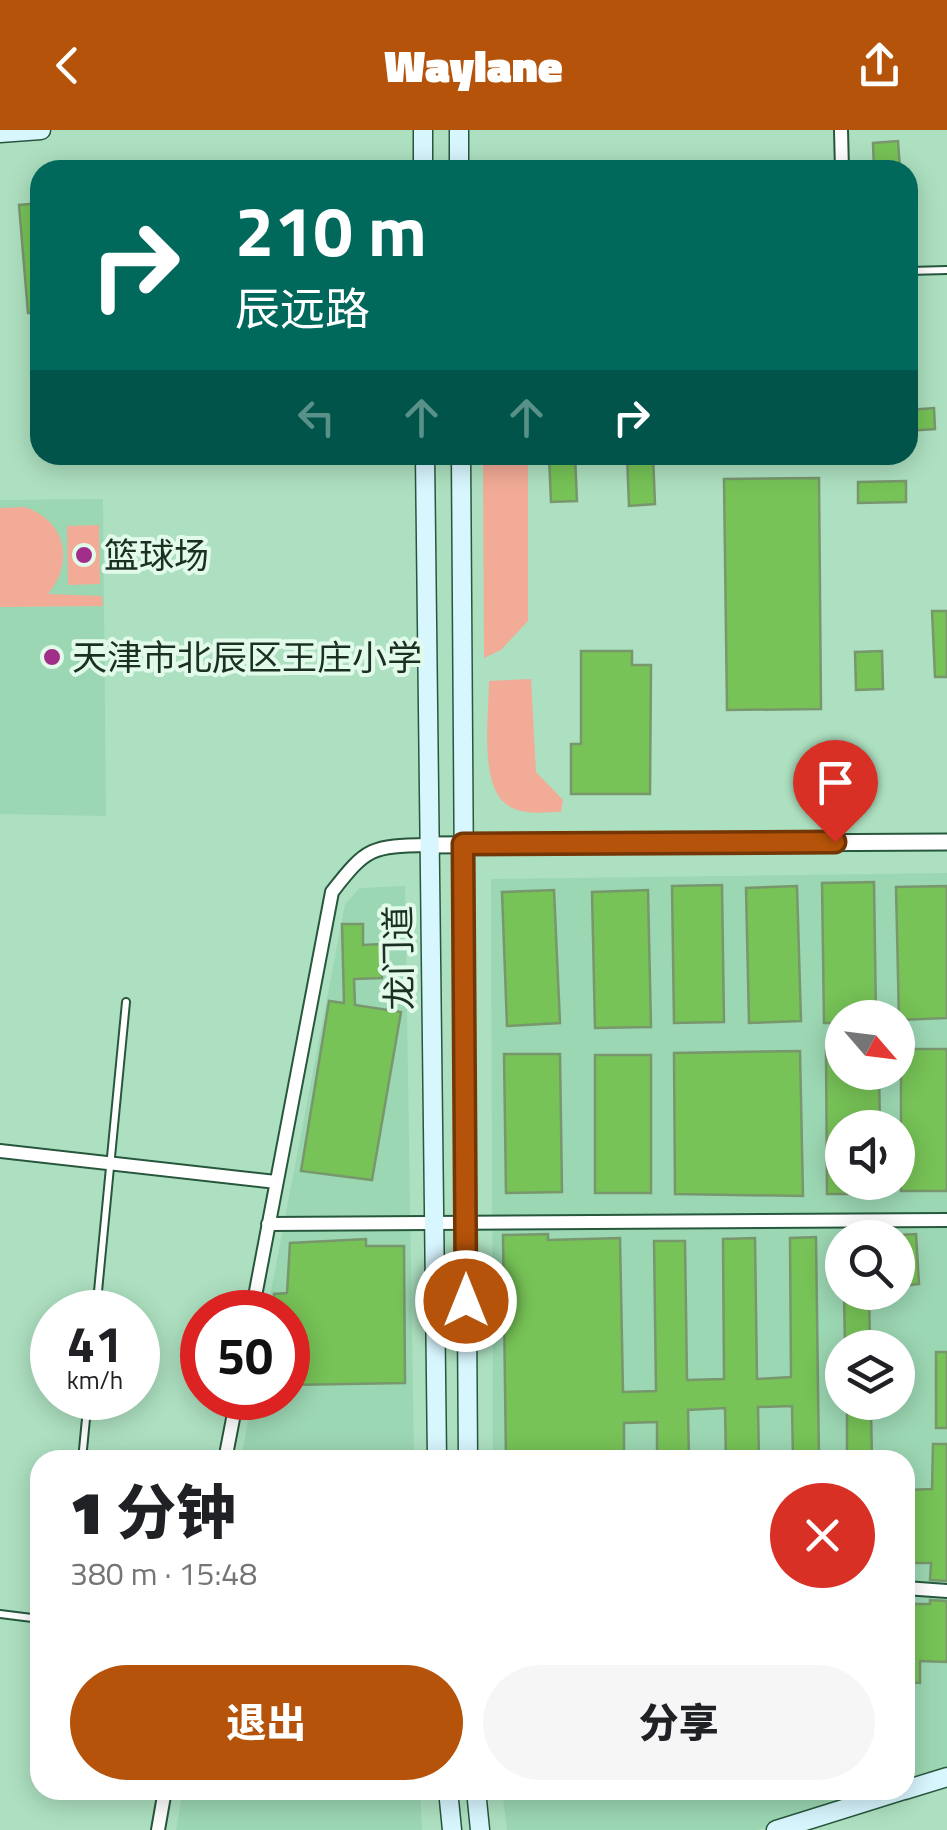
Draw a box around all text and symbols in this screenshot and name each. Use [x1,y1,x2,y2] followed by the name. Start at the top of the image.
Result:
[384,31,563,99] text: Waylane
[40,38,95,93] icon: back
[852,38,907,93] icon: share
[235,177,427,283] text: 210 m
[70,200,200,330] icon: right
[235,274,370,342] text: 辰远路
[289,390,344,445] icon: left
[394,390,449,445] icon: ahead
[499,390,554,445] icon: ahead
[604,390,659,445] icon: right
[104,528,209,582] place label: 篮球场
[73,544,95,566] marker: 篮球场
[72,630,422,684] place label: 天津市北辰区王庄小学
[41,646,63,668] marker: 天津市北辰区王庄小学
[793,740,878,843] pin
[808,755,863,810] icon: arrive
[370,905,426,1011] street label: 龙门道
[825,1000,915,1090] north arrow
[825,1000,915,1420] map controls
[825,1110,915,1200] button: sound
[825,1220,915,1310] button: search
[414,1249,518,1353] position arrow
[180,1290,310,1420] speed limit sign: 50
[67,1305,123,1381] text: 41
[825,1330,915,1420] button: layers
[67,1361,123,1399] text: km/h
[70,1466,236,1557] text: 1 分钟
[770,1483,875,1588] button: close
[70,1549,257,1597] text: 380 m · 15:48
[70,1665,463,1780] button: 退出
[483,1665,875,1780] button: 分享

